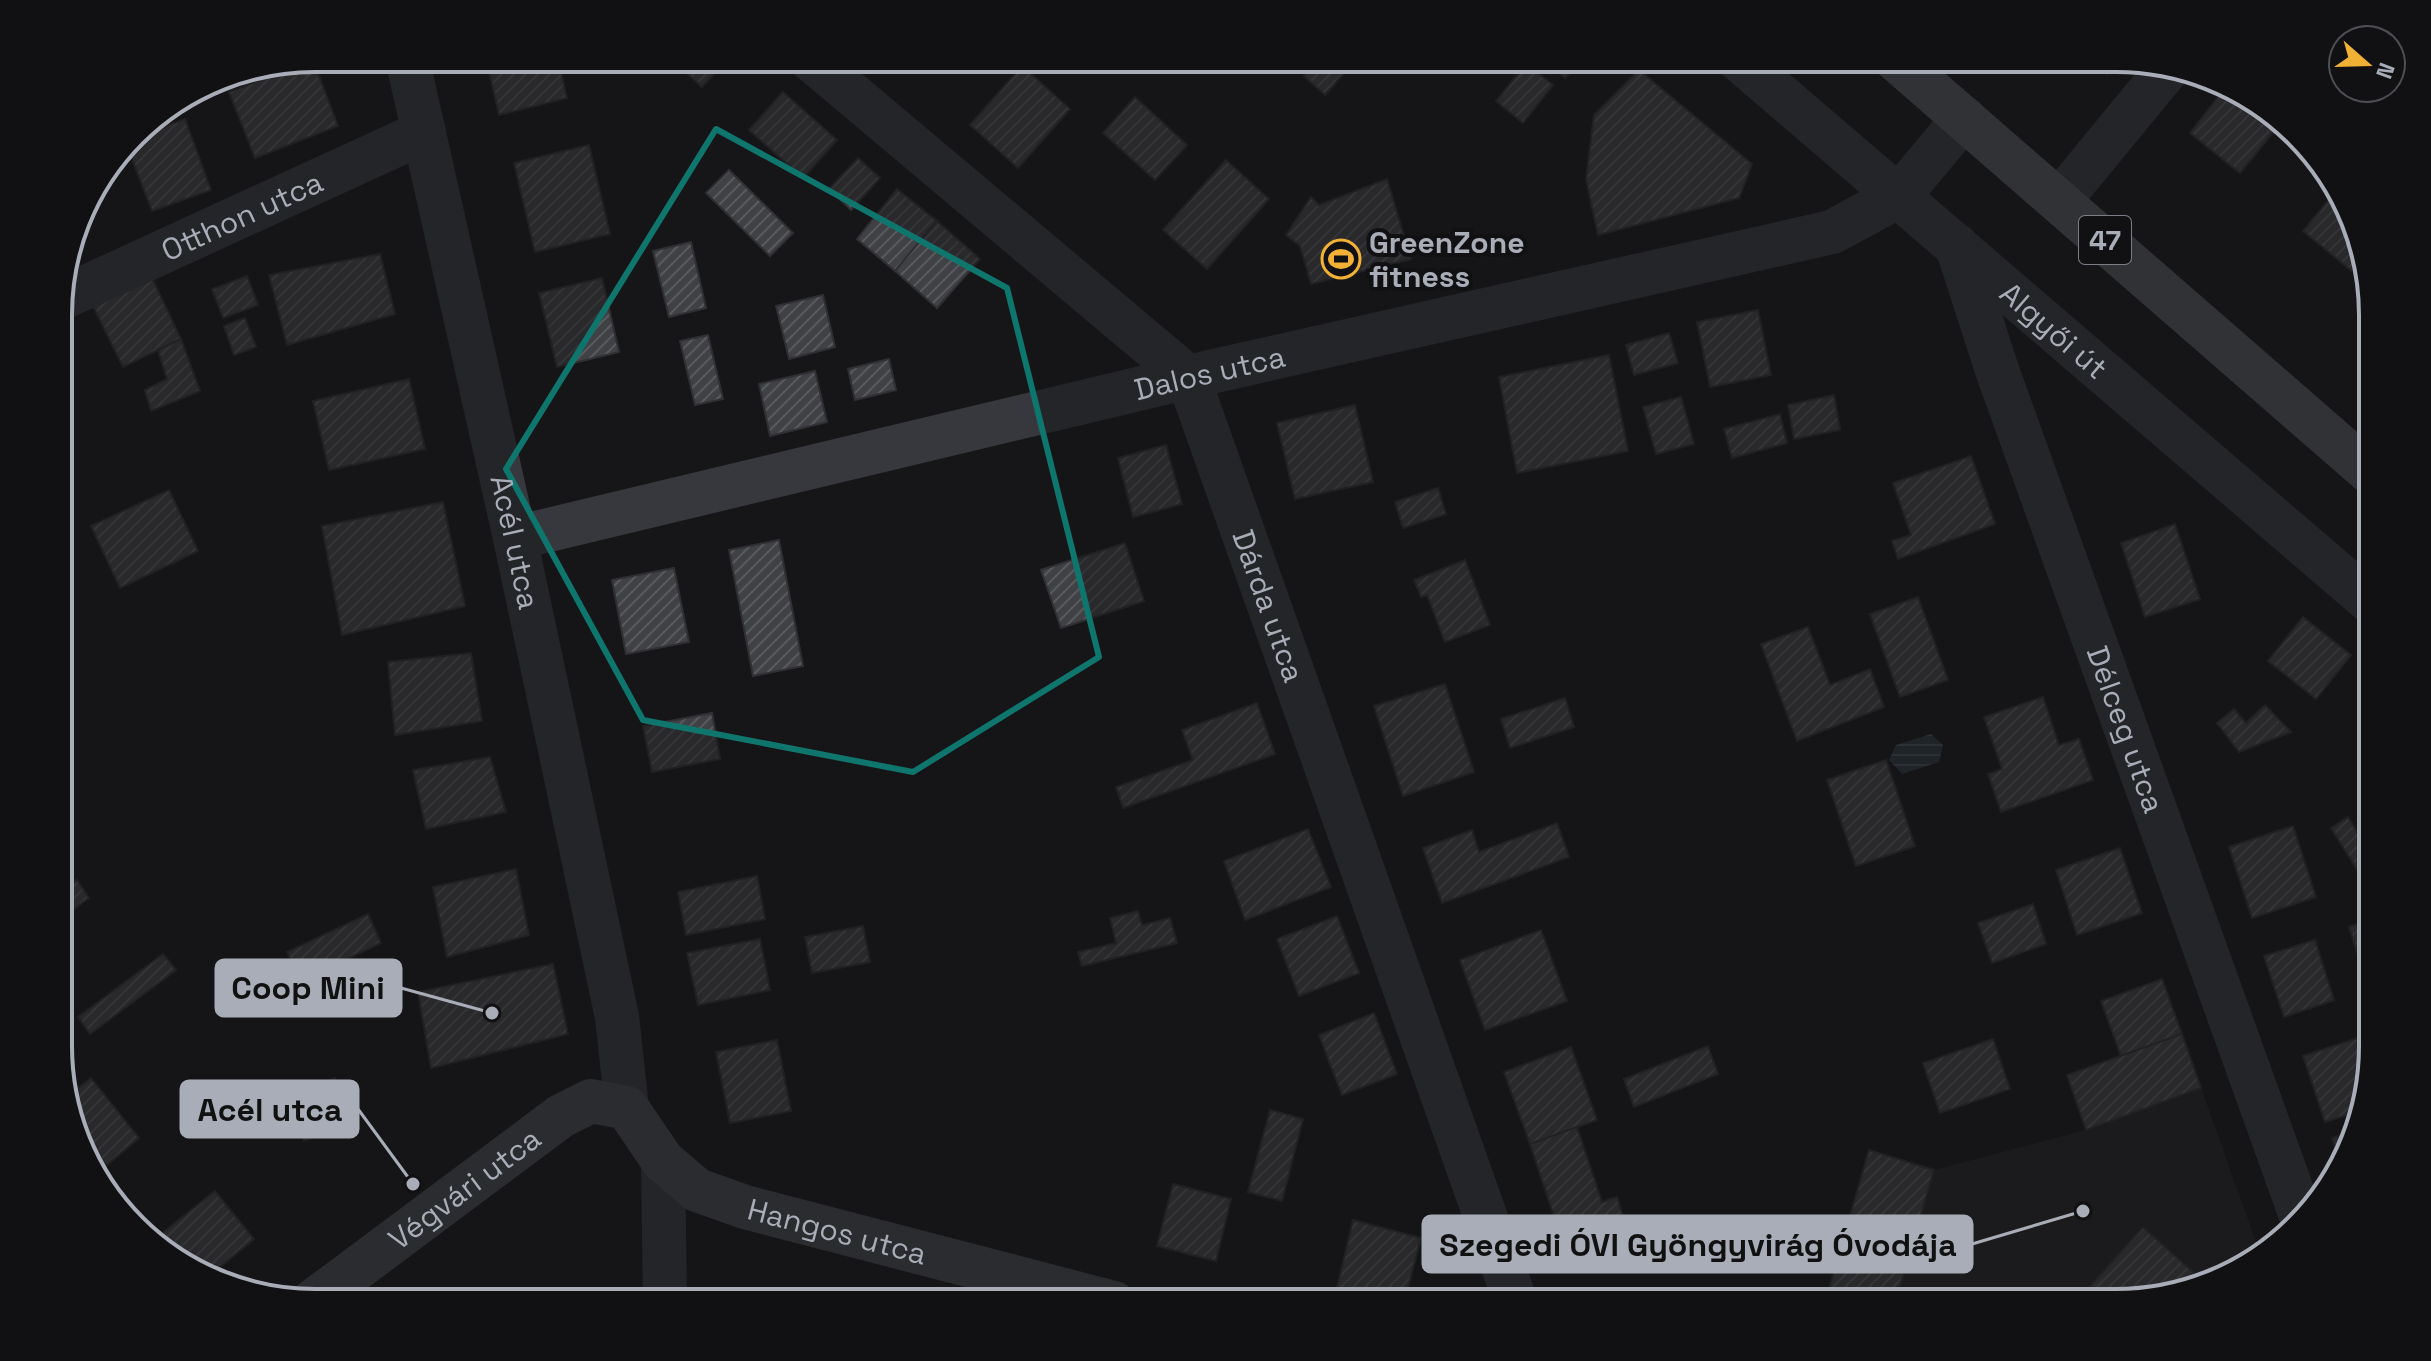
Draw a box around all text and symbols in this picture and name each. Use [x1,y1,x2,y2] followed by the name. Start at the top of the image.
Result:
[2327,24,2407,104] north arrow
[2370,59,2401,83] text: N
[155,162,329,269] street label: Otthon utca
[2079,216,2131,264] road number: 47
[1369,223,1525,296] place label: GreenZone fitness
[1320,238,1362,280] sports icon: GreenZone fitness
[1992,273,2116,387] street label: Algyői út
[1130,336,1289,409] street label: Dalos utca
[482,471,549,613] street label: Acél utca
[1224,524,1314,687] street label: Dárda utca
[2078,640,2174,818] street label: Délceg utca
[216,960,401,1016] callout: Coop Mini
[231,968,385,1008] text: Coop Mini
[181,1081,358,1137] callout: Acél utca
[197,1090,343,1130] text: Acél utca
[380,1119,548,1258] street label: Végvári utca
[744,1189,931,1273] street label: Hangos utca
[1423,1216,1972,1272] callout: Szegedi ÓVI Gyöngyvirág Óvodája
[1439,1225,1957,1265] text: Szegedi ÓVI Gyöngyvirág Óvodája

